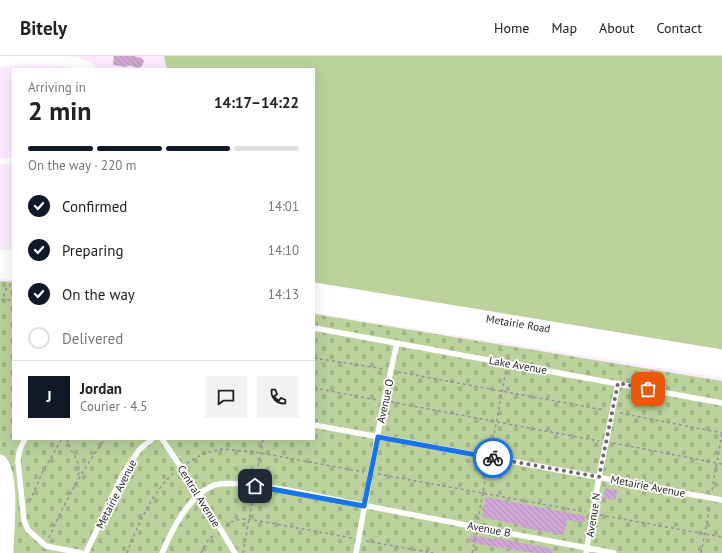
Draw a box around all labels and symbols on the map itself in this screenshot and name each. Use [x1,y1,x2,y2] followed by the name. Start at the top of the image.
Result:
[485,311,552,336] street label: Metairie Road
[488,353,548,377] street label: Lake Avenue
[631,372,665,406] pin
[373,378,397,424] street label: Avenue O
[473,438,513,478] courier
[93,457,140,531] street label: Metairie Avenue
[174,462,224,530] street label: Central Avenue
[238,469,272,503] pin
[610,472,687,500] street label: Metairie Avenue
[583,492,603,538] street label: Avenue N
[466,518,512,540] street label: Avenue B

